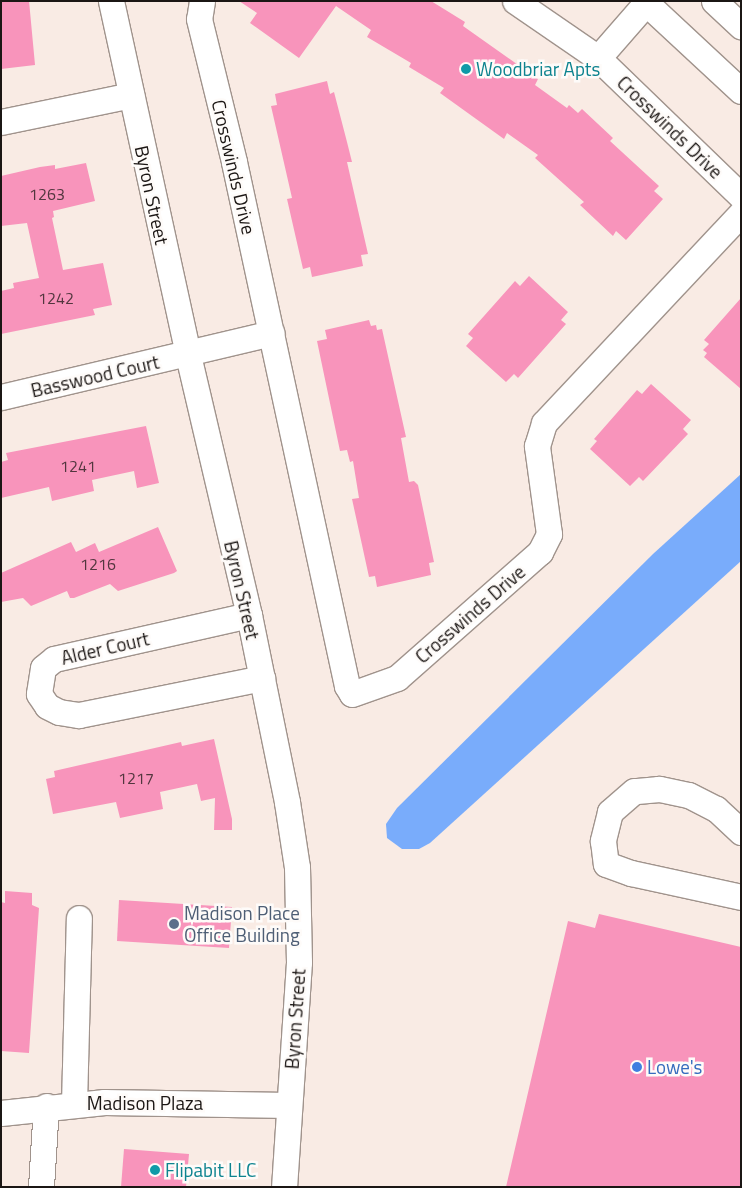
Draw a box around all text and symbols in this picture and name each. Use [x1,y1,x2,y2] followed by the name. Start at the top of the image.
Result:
[476,58,600,80] place label: Woodbriar Apts
[460,63,472,75] marker: Woodbriar Apts
[613,71,727,183] street label: Crosswinds Drive
[207,97,261,237] street label: Crosswinds Drive
[130,143,174,247] street label: Byron Street
[29,184,65,204] house number: 1263
[38,288,74,308] house number: 1242
[29,350,161,402] street label: Basswood Court
[60,456,96,476] house number: 1241
[220,538,264,642] street label: Byron Street
[80,554,116,574] house number: 1216
[411,560,529,668] street label: Crosswinds Drive
[59,627,151,669] street label: Alder Court
[118,768,154,788] house number: 1217
[184,902,300,946] place label: Madison Place Office Building
[168,918,180,930] marker: Madison Place Office Building
[280,968,310,1070] street label: Byron Street
[647,1056,702,1078] place label: Lowe's
[631,1061,643,1073] marker: Lowe's
[87,1092,203,1114] street label: Madison Plaza
[165,1159,256,1181] place label: Flipabit LLC
[149,1164,161,1176] marker: Flipabit LLC

